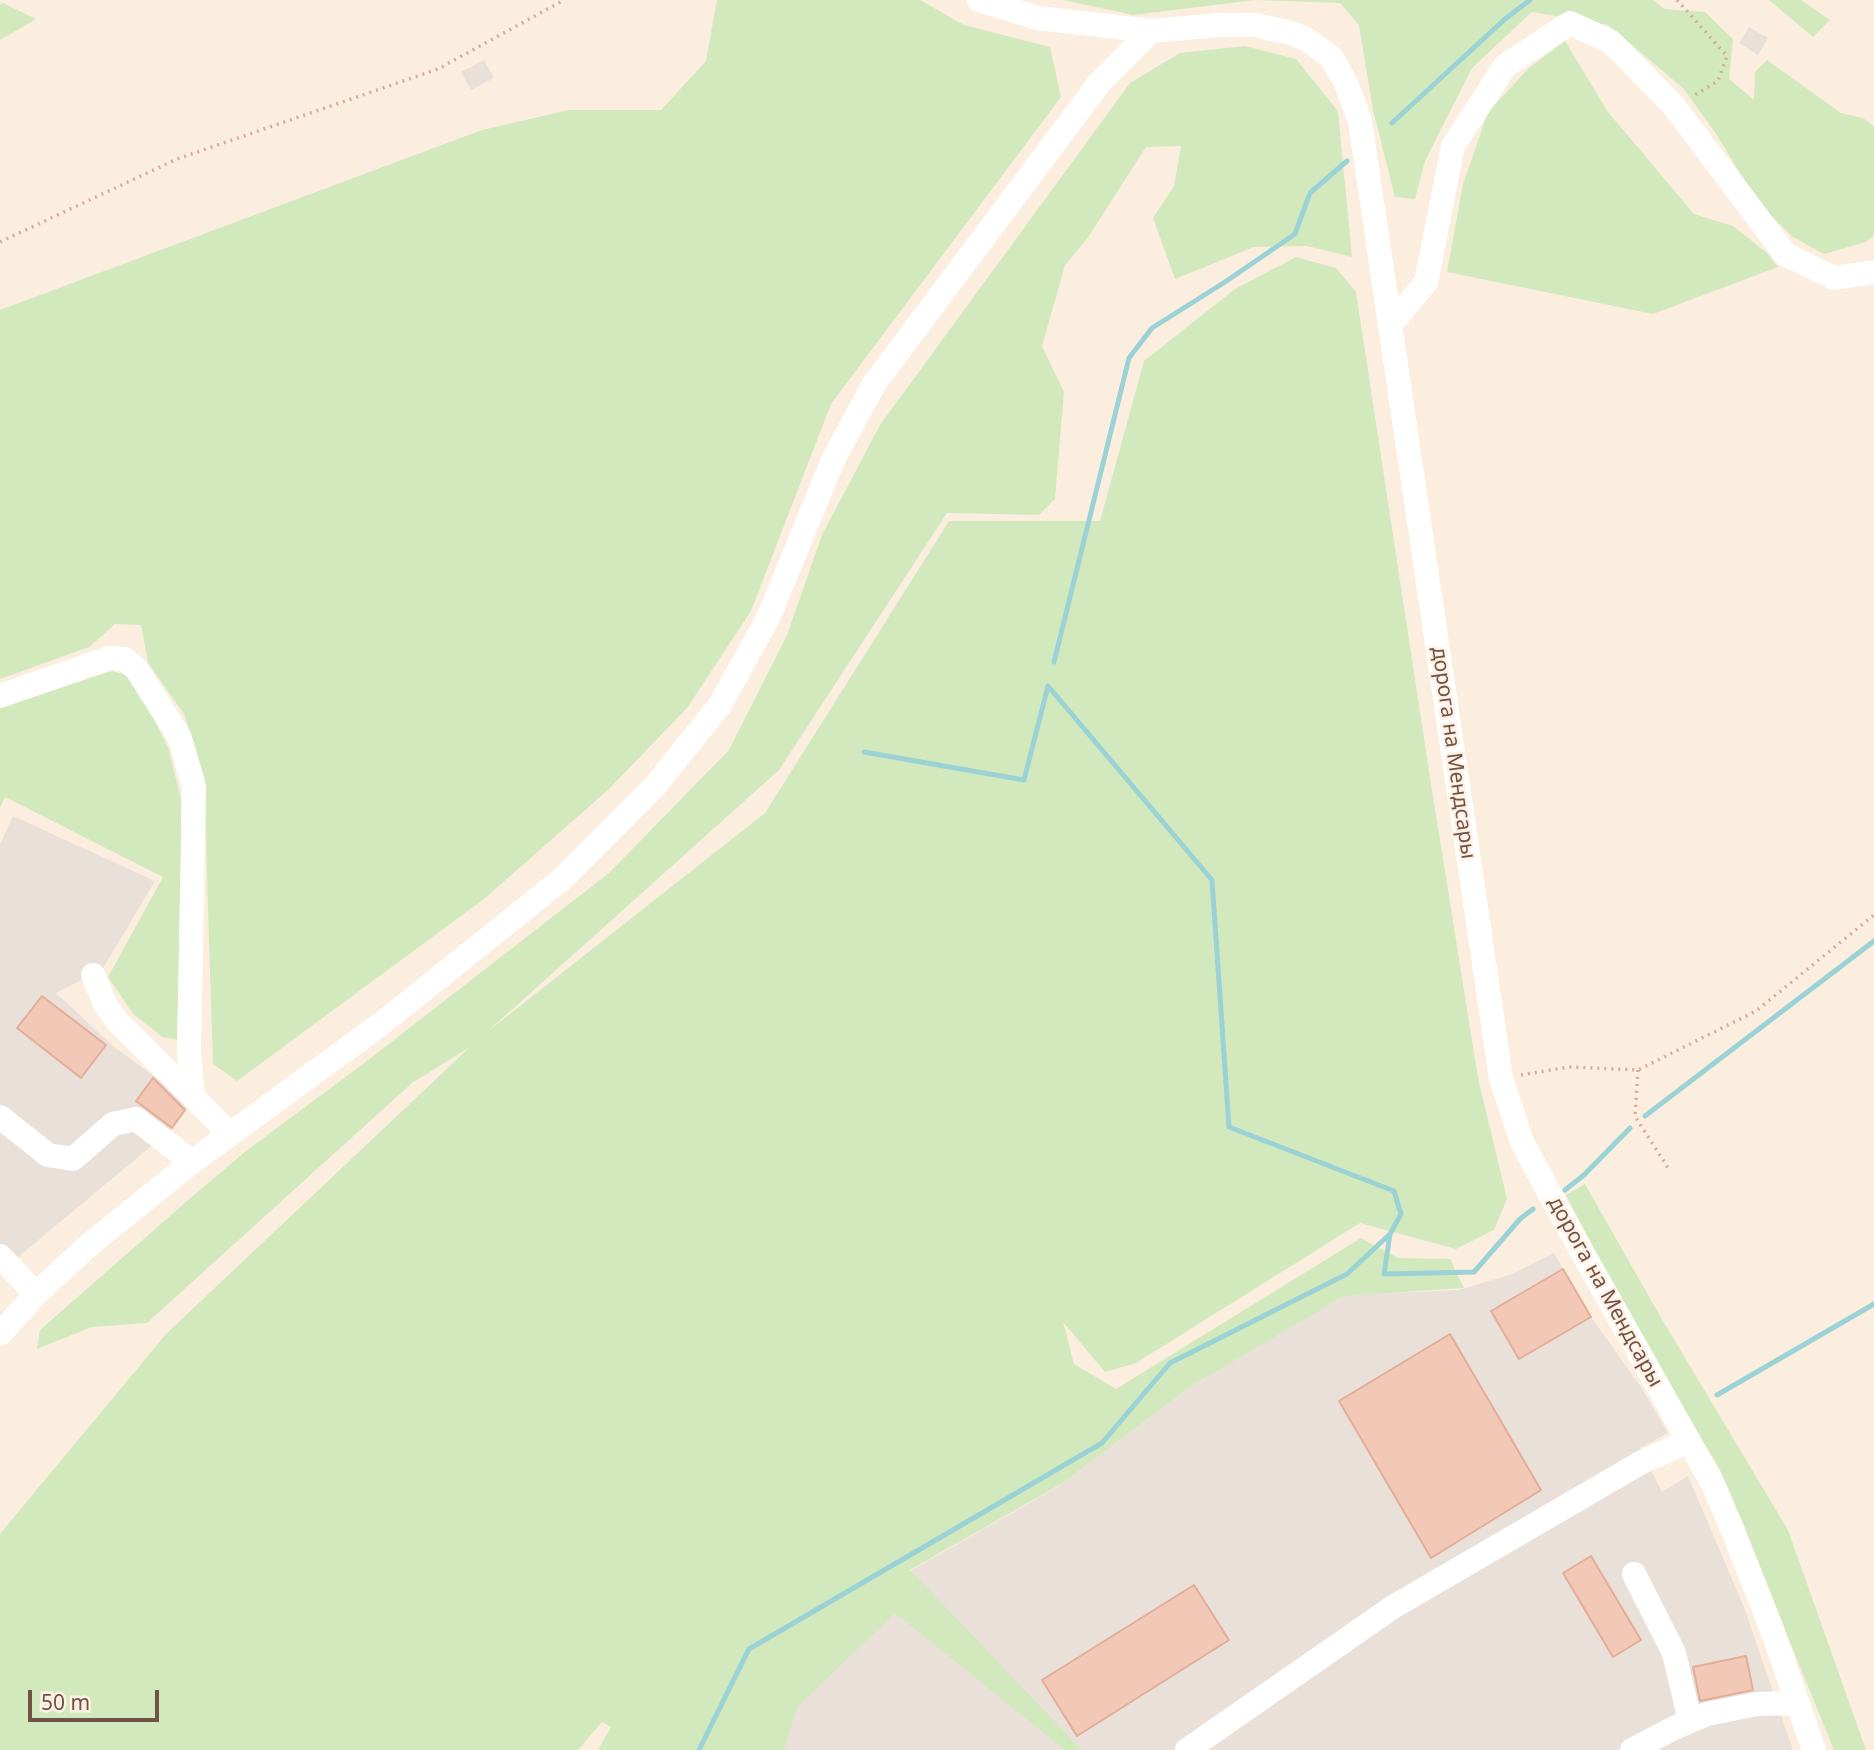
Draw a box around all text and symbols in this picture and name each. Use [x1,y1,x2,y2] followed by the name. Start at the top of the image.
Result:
[1426,645,1480,861] street label: дорога на Мендсары
[1542,1192,1668,1392] street label: дорога на Мендсары
[32,1676,163,1720] scale bar
[41,1688,90,1716] text: 50 m

